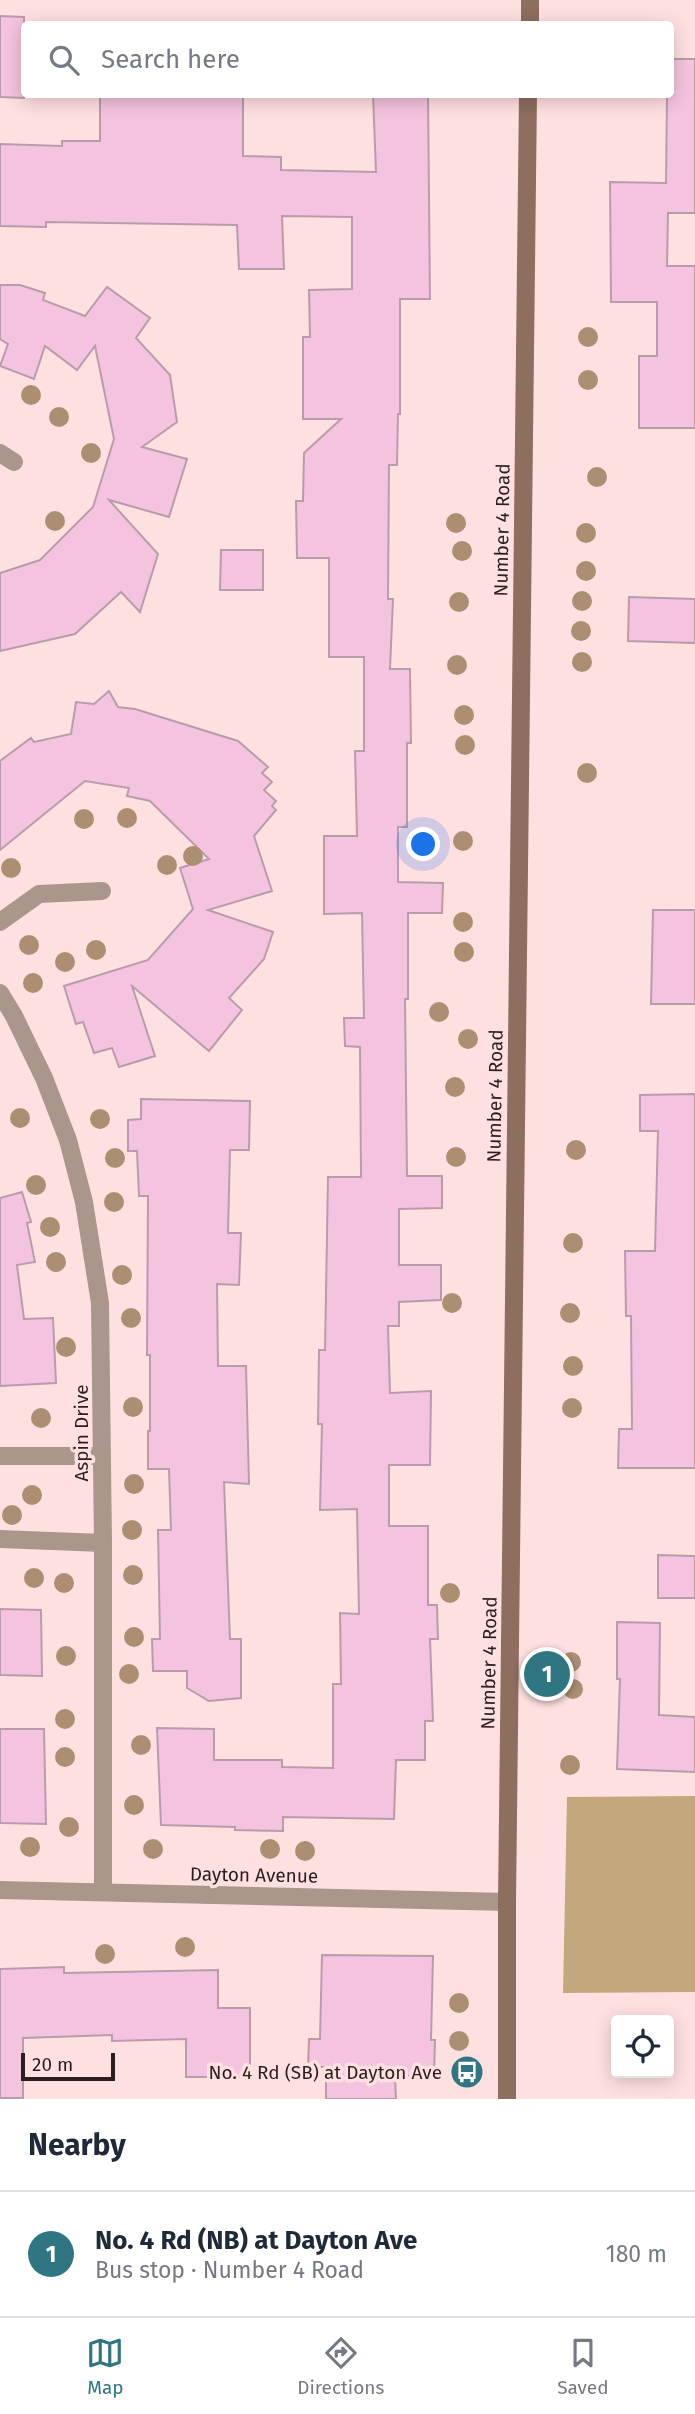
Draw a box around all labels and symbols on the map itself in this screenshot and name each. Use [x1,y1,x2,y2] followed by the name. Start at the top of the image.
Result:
[489,463,515,597] street label: Number 4 Road
[406,827,440,861] your location
[482,1029,508,1163] street label: Number 4 Road
[70,1384,93,1482] street label: Aspin Drive
[476,1596,502,1730] street label: Number 4 Road
[524,1648,570,1700] pin: 1
[190,1862,318,1888] street label: Dayton Avenue
[21,2050,116,2082] scale bar
[448,2053,486,2091] bus stop icon: No. 4 Rd (SB) at Dayton Ave
[208,2061,442,2084] place label: No. 4 Rd (SB) at Dayton Ave

